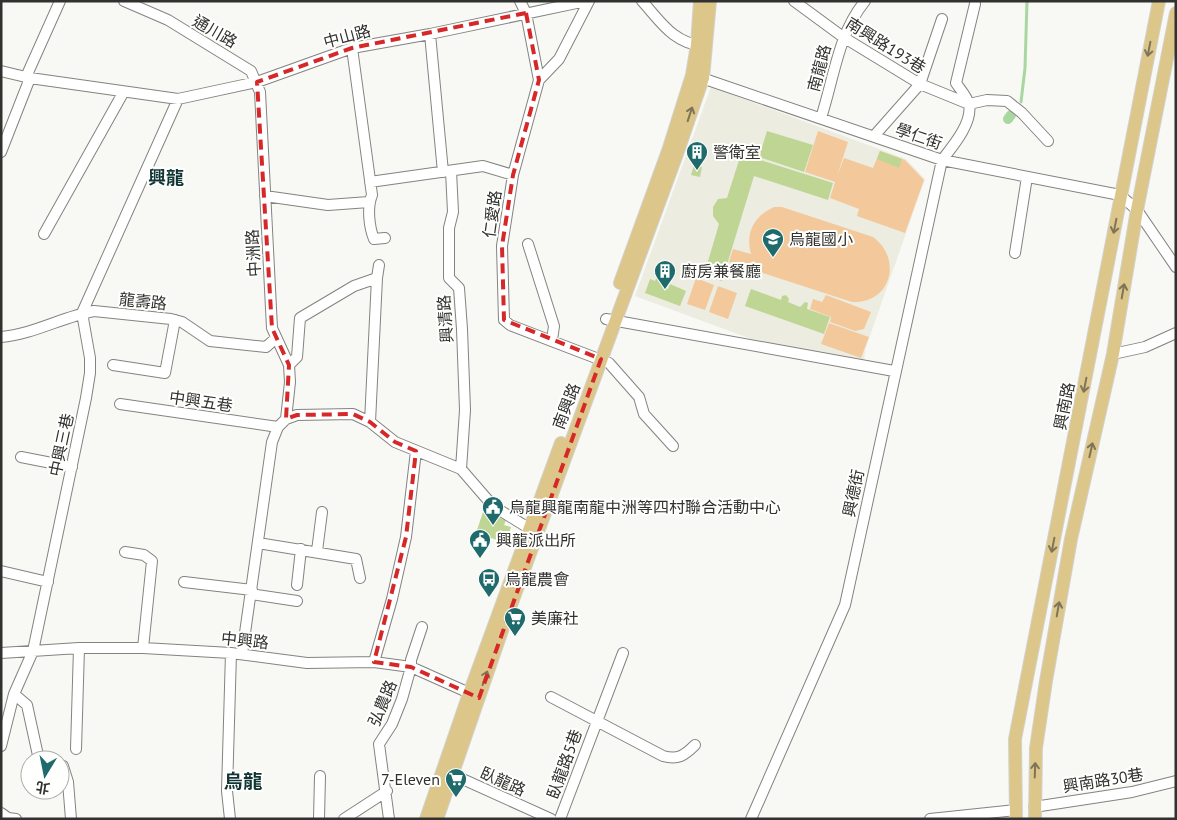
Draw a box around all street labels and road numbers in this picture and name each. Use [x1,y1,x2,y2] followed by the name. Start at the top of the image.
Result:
[189,10,241,52] street label: 通川路
[842,13,930,77] street label: 南興路193巷
[321,20,373,52] street label: 中山路
[803,42,835,94] street label: 南龍路
[893,119,945,153] street label: 學仁街
[479,189,505,239] street label: 仁愛路
[242,229,264,277] street label: 中洲路
[118,289,168,313] street label: 龍壽路
[433,294,457,344] street label: 興清路
[548,380,584,432] street label: 南興路
[1050,381,1078,431] street label: 興南路
[168,387,234,415] street label: 中興五巷
[45,412,77,478] street label: 中興三巷
[838,467,868,519] street label: 興德街
[220,628,270,652] street label: 中興路
[363,677,401,729] street label: 弘農路
[542,726,586,802] street label: 臥龍路5巷
[477,762,529,800] street label: 臥龍路
[1061,764,1145,796] street label: 興南路30巷

